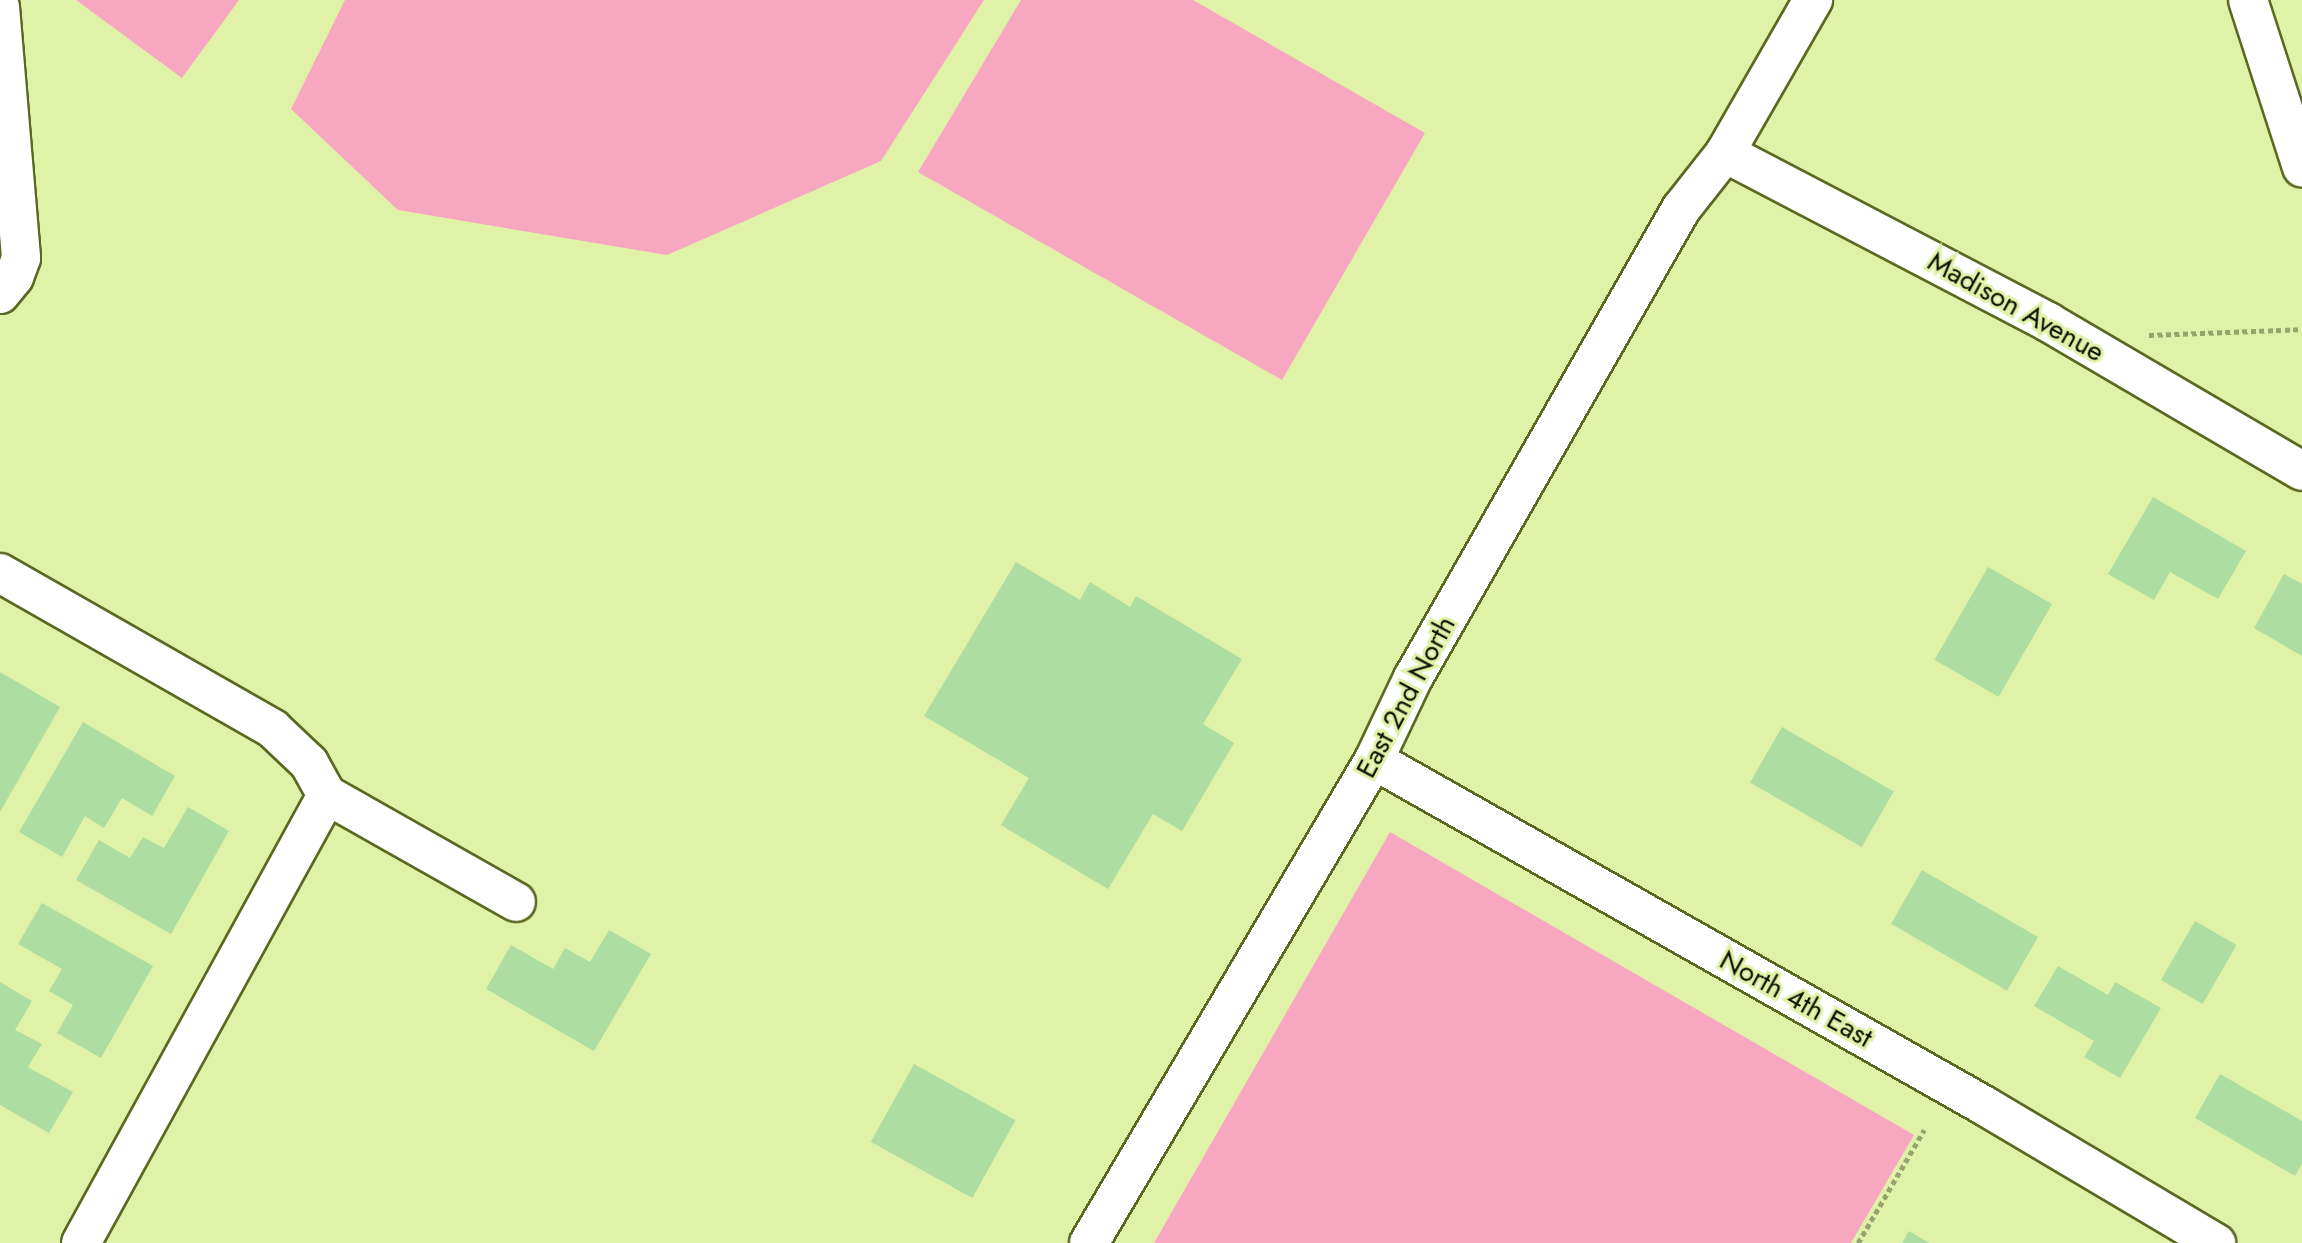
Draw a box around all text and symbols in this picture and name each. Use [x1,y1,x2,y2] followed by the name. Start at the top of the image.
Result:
[1922,245,2110,369] street label: Madison Avenue
[1349,610,1463,784] street label: East 2nd North
[1714,943,1878,1055] street label: North 4th East

